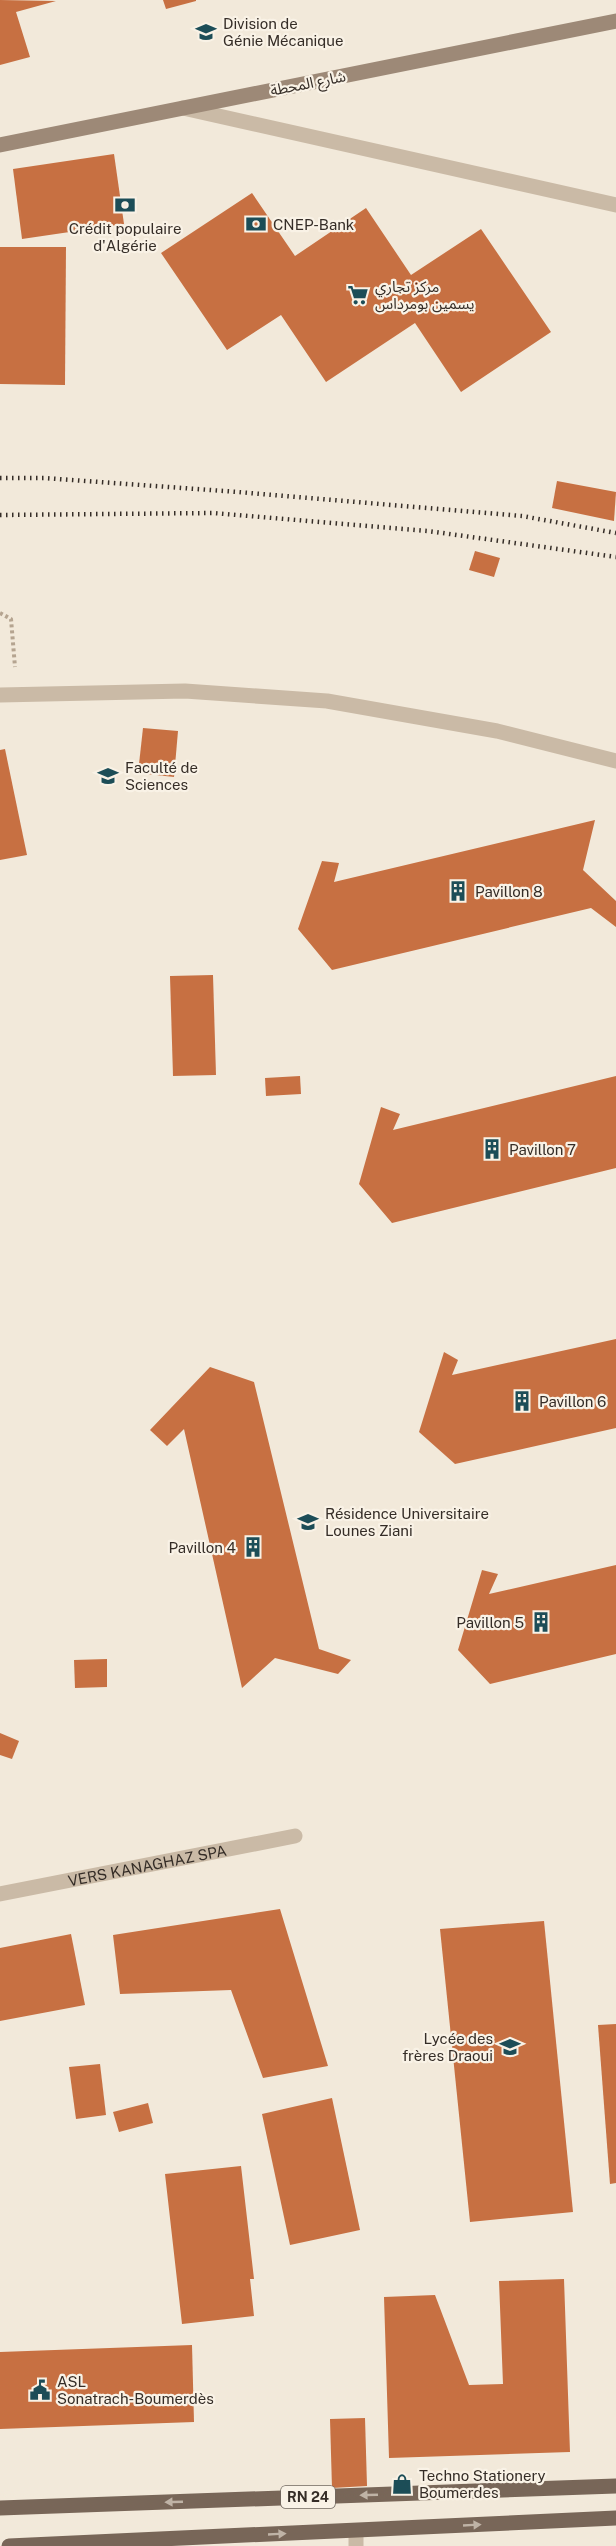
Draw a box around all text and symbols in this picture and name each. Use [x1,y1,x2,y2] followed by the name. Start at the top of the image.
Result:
[223,15,343,49] place label: Division de Génie Mécanique
[194,20,218,44] school or university icon: Division de Génie Mécanique
[269,67,348,103] street label: شارع المحطة
[113,193,137,217] bank icon: Crédit populaire d'Algérie
[244,212,268,236] bank icon: CNEP-Bank
[273,216,354,233] place label: CNEP-Bank
[69,220,181,254] place label: Crédit populaire d'Algérie
[375,278,474,313] place label: مركز تجاري يسمين بومرداس
[346,283,370,307] supermarket icon: مركز تجاري يسمين بومرداس
[125,759,198,793] place label: Faculté de Sciences
[96,764,120,788] school or university icon: Faculté de Sciences
[446,879,470,903] building icon: Pavillon 8
[475,883,543,900] place label: Pavillon 8
[480,1137,504,1161] building icon: Pavillon 7
[509,1141,576,1158] place label: Pavillon 7
[510,1389,534,1413] building icon: Pavillon 6
[539,1393,606,1410] place label: Pavillon 6
[325,1505,489,1539] place label: Résidence Universitaire Lounes Ziani
[296,1510,320,1534] school or university icon: Résidence Universitaire Lounes Ziani
[241,1535,265,1559] building icon: Pavillon 4
[168,1539,236,1556] place label: Pavillon 4
[529,1610,553,1634] building icon: Pavillon 5
[456,1614,524,1631] place label: Pavillon 5
[66,1841,228,1889] street label: VERS KANAGHAZ SPA
[402,2030,493,2064] place label: Lycée des frères Draoui
[498,2035,522,2059] school or university icon: Lycée des frères Draoui
[57,2373,214,2407] place label: ASL Sonatrach-Boumerdès
[28,2378,52,2402] public building icon: ASL Sonatrach-Boumerdès
[419,2467,546,2501] place label: Techno Stationery Boumerdes
[390,2472,414,2496] shop icon: Techno Stationery Boumerdes
[281,2486,335,2508] road number: RN 24
[359,2490,378,2500] one-way arrow
[164,2497,183,2507] one-way arrow
[462,2521,481,2530] one-way arrow
[267,2530,286,2539] one-way arrow

